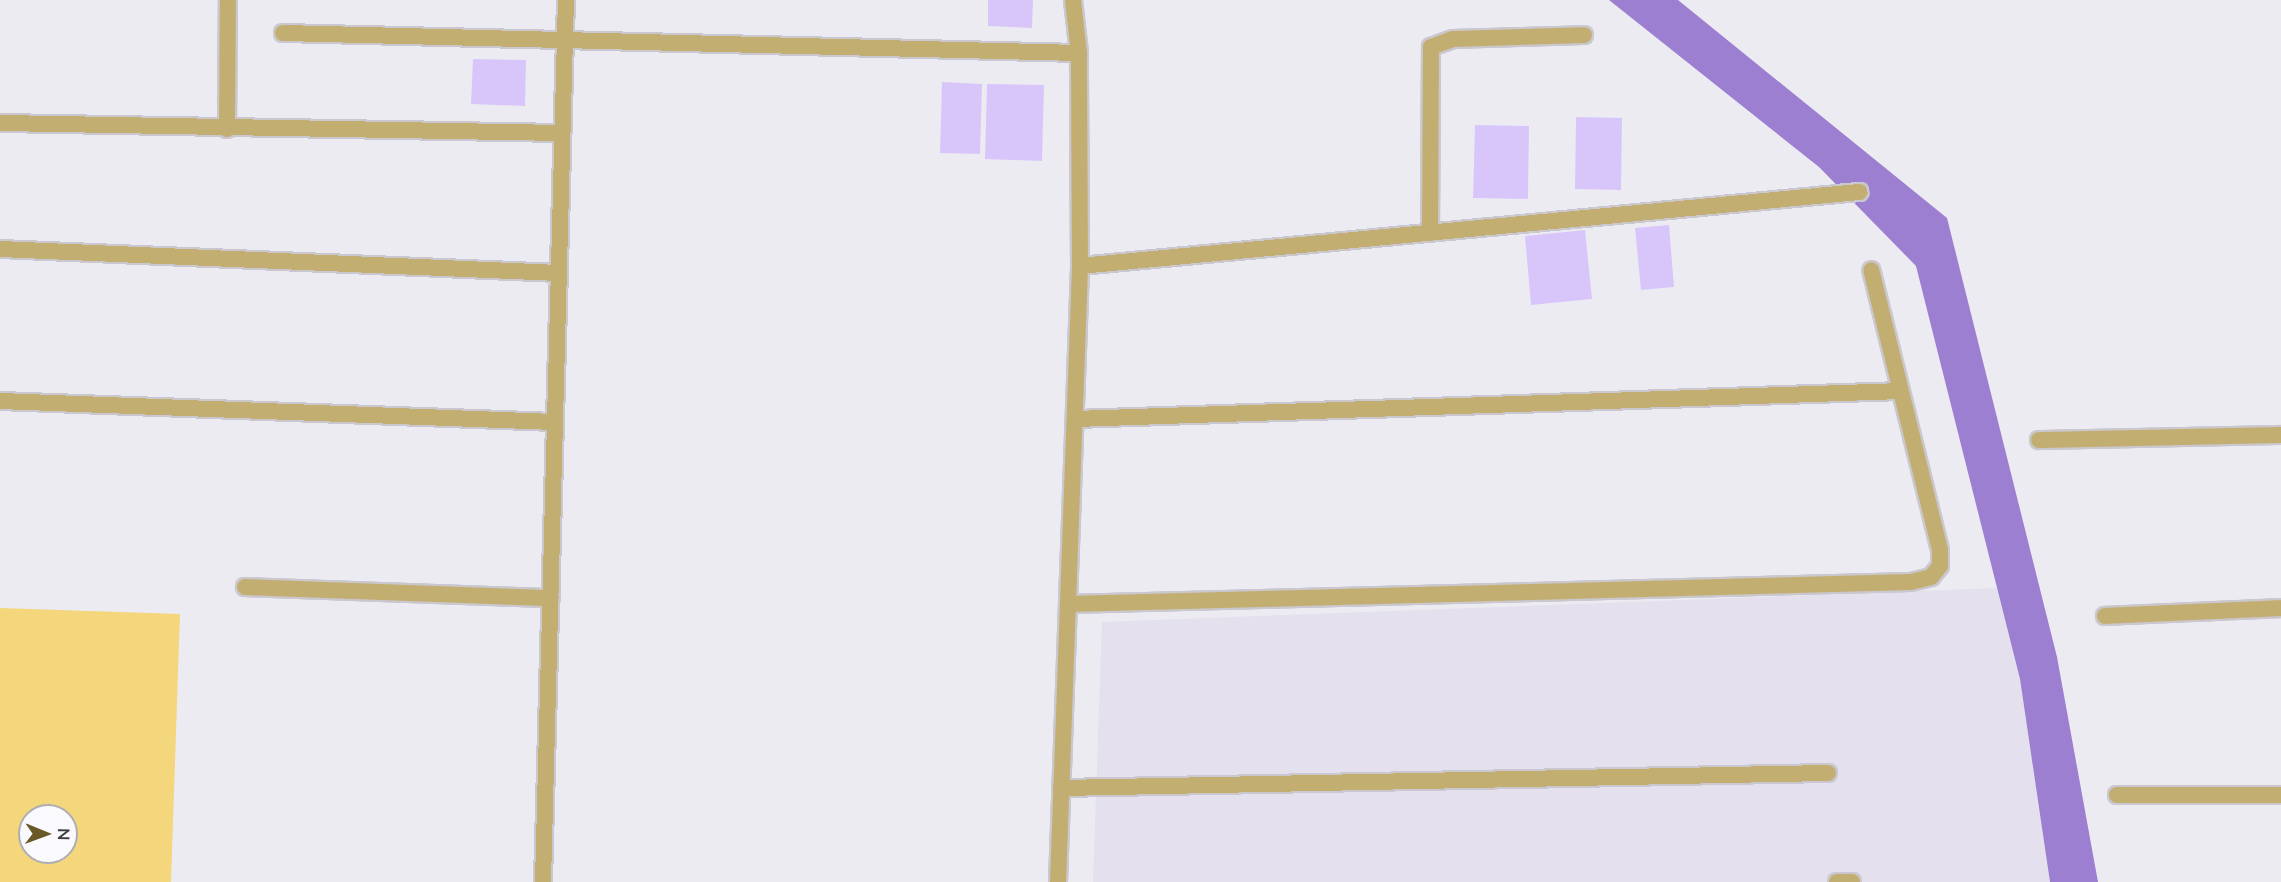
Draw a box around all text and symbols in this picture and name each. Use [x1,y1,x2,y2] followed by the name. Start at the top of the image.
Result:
[18,804,78,864] north arrow
[55,828,74,841] text: N

